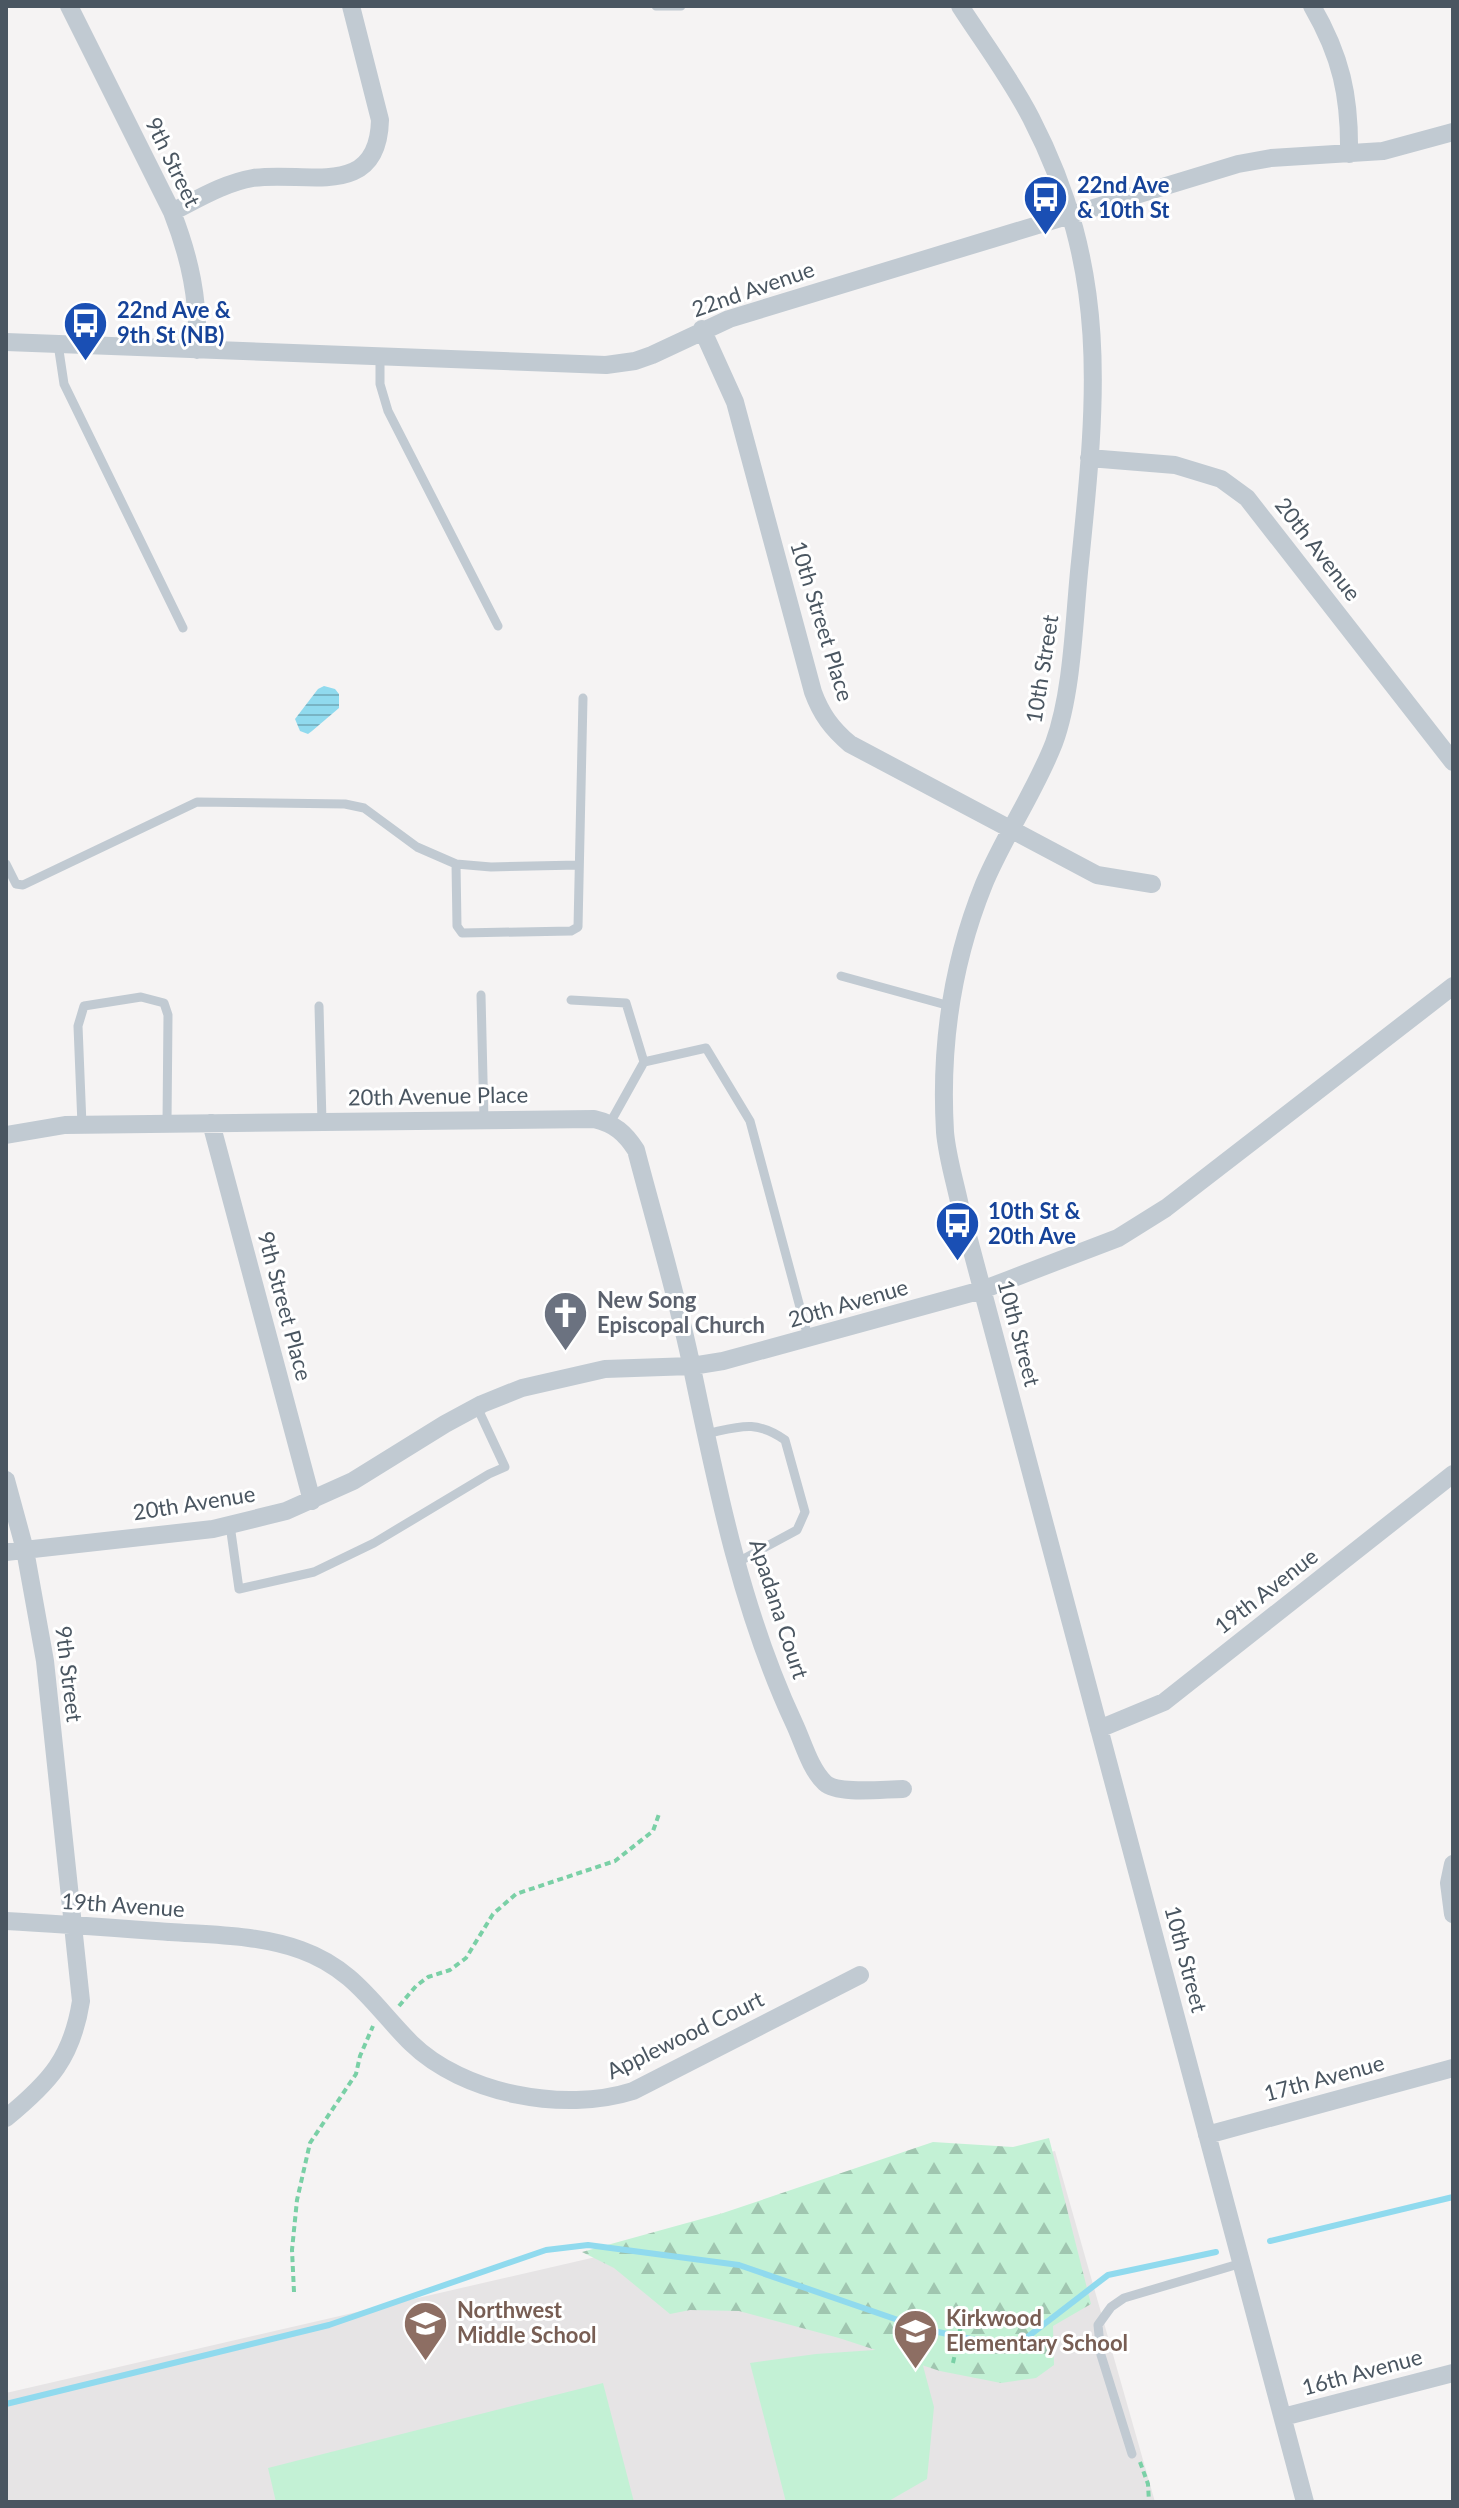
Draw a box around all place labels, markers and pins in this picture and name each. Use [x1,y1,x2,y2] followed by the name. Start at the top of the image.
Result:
[1077,171,1170,223] place label: 22nd Ave & 10th St
[1022,174,1070,237] bus stop icon: 22nd Ave & 10th St
[117,296,231,348] place label: 22nd Ave & 9th St (NB)
[62,299,110,362] bus stop icon: 22nd Ave & 9th St (NB)
[988,1197,1081,1249] place label: 10th St & 20th Ave
[933,1200,981,1263] bus stop icon: 10th St & 20th Ave
[597,1286,765,1338] place label: New Song Episcopal Church
[542,1289,590,1352] church icon: New Song Episcopal Church
[457,2296,597,2348] place label: Northwest Middle School
[402,2299,450,2362] school or university icon: Northwest Middle School
[946,2304,1128,2356] place label: Kirkwood Elementary School
[891,2307,939,2370] school or university icon: Kirkwood Elementary School

